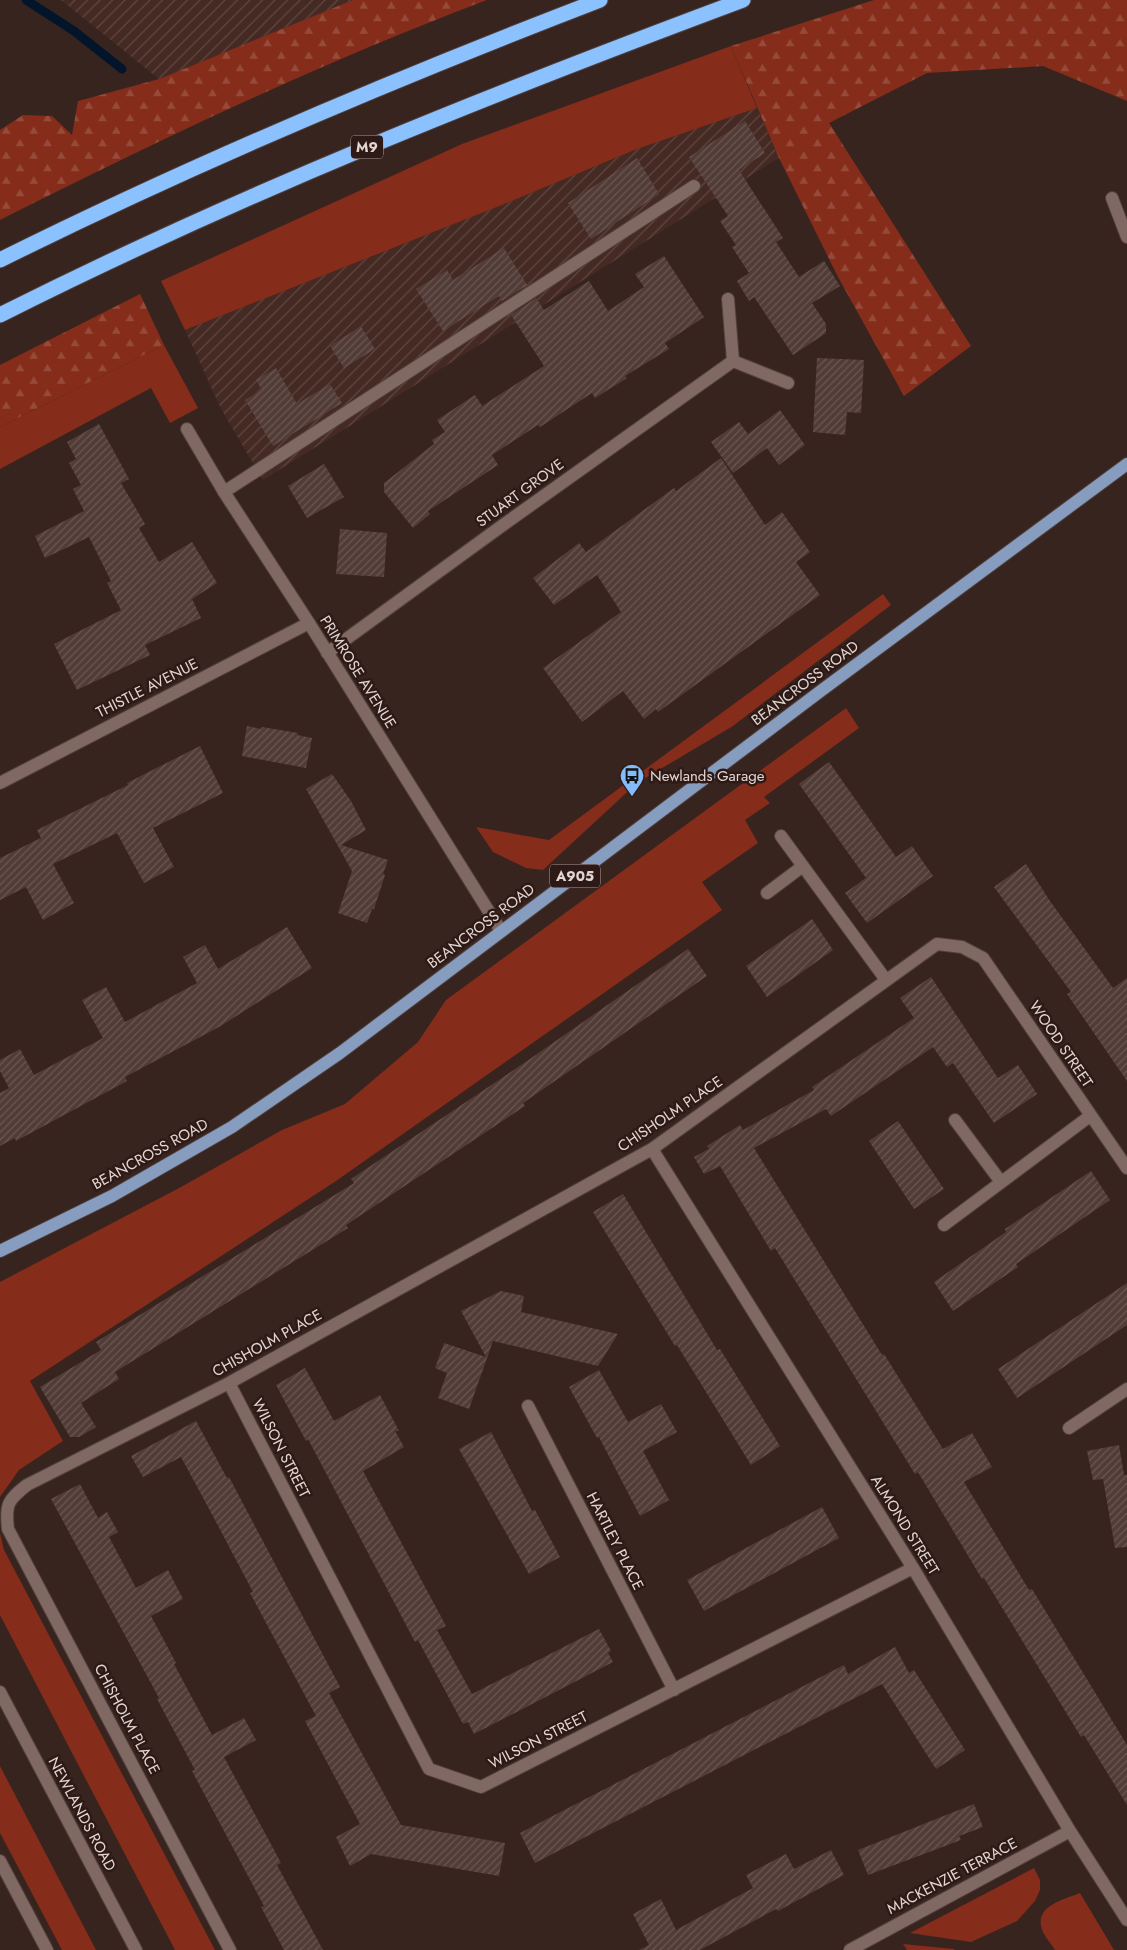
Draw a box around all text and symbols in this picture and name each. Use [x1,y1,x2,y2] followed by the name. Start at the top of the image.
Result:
[351,136,383,158] road number: M9
[471,454,569,532] street label: STUART GROVE
[314,611,402,733] street label: PRIMROSE AVENUE
[747,635,863,731] street label: BEANCROSS ROAD
[92,653,202,723] street label: THISTLE AVENUE
[619,763,645,797] bus stop icon: Newlands Garage
[650,765,765,787] place label: Newlands Garage
[550,864,600,888] road number: A905
[423,878,539,974] street label: BEANCROSS ROAD
[1024,996,1098,1092] street label: WOOD STREET
[613,1071,727,1157] street label: CHISHOLM PLACE
[88,1113,212,1195] street label: BEANCROSS ROAD
[208,1304,326,1382] street label: CHISHOLM PLACE
[247,1395,315,1501] street label: WILSON STREET
[865,1471,945,1579] street label: ALMOND STREET
[581,1488,649,1594] street label: HARTLEY PLACE
[89,1660,165,1778] street label: CHISHOLM PLACE
[485,1706,591,1774] street label: WILSON STREET
[43,1753,121,1875] street label: NEWLANDS ROAD
[883,1832,1021,1920] street label: MACKENZIE TERRACE

